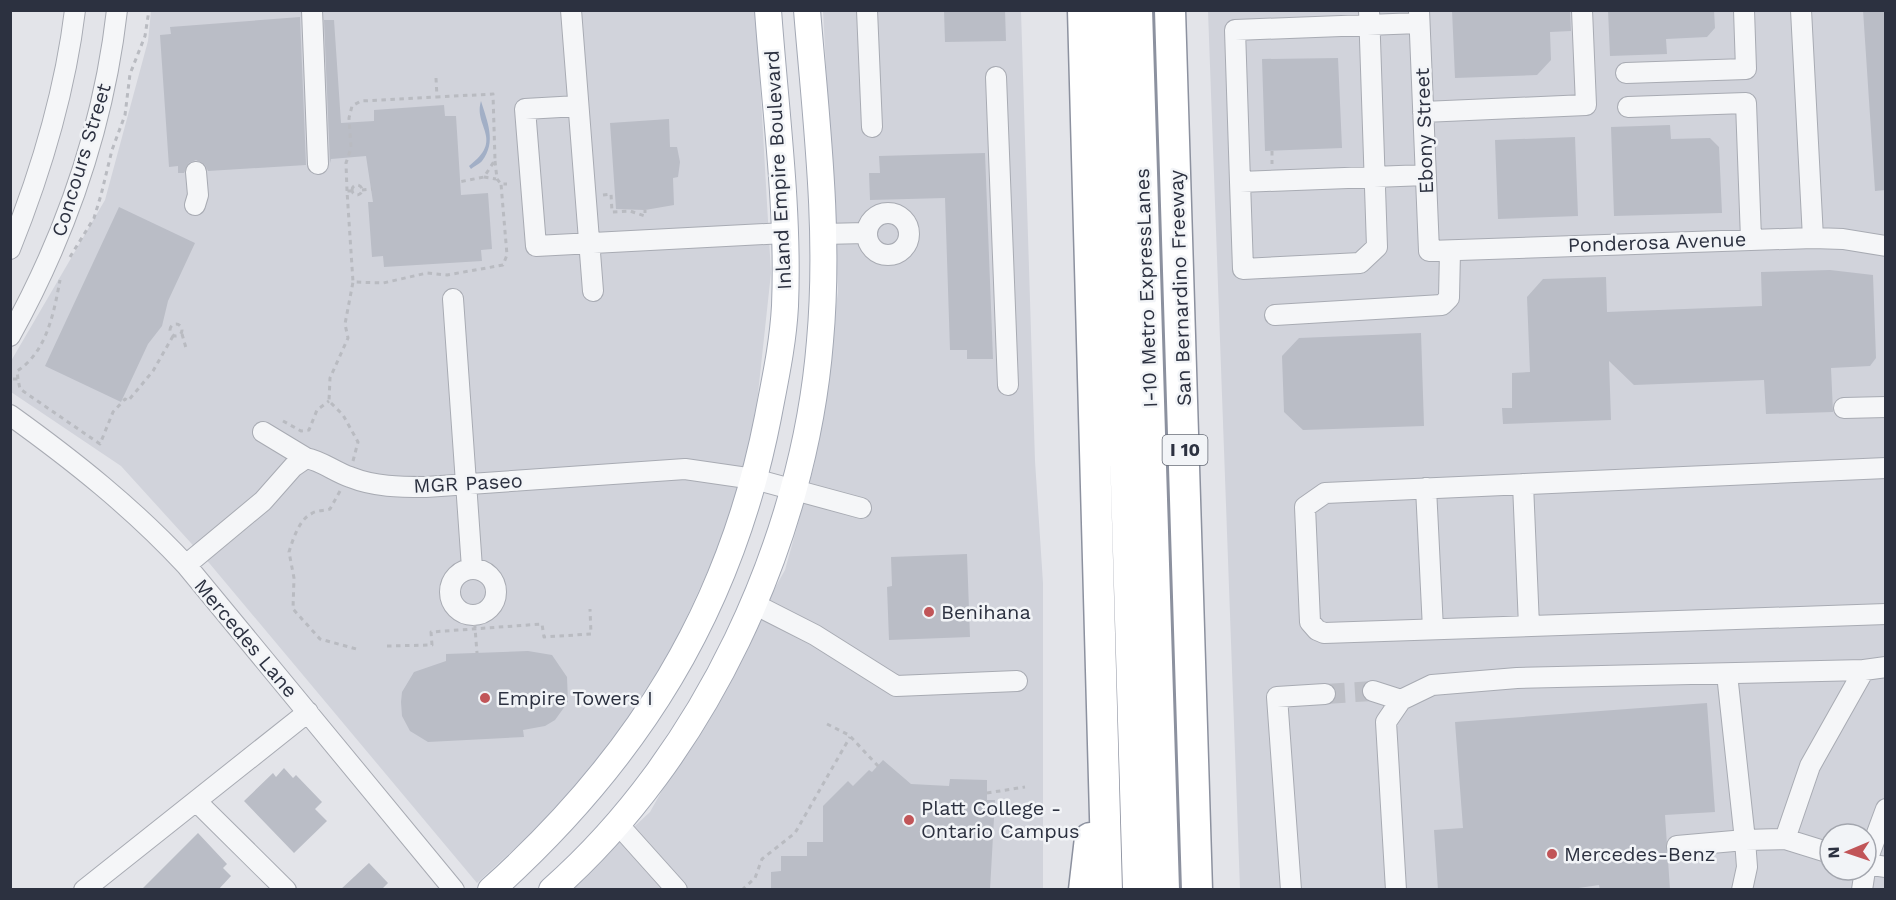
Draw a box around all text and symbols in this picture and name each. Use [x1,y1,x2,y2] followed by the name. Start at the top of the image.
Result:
[760,50,796,290] street label: Inland Empire Boulevard
[1410,67,1438,195] street label: Ebony Street
[46,80,116,240] street label: Concours Street
[1130,168,1162,408] street label: I-10 Metro ExpressLanes
[1164,169,1196,406] street label: San Bernardino Freeway
[1567,227,1747,257] street label: Ponderosa Avenue
[1162,435,1208,465] road number: I 10
[413,468,523,498] street label: MGR Paseo
[189,574,303,702] street label: Mercedes Lane
[941,600,1031,624] place label: Benihana
[922,605,936,619] marker: Benihana
[497,686,653,710] place label: Empire Towers I
[478,691,492,705] marker: Empire Towers I
[921,796,1080,843] place label: Platt College - Ontario Campus
[902,813,916,827] marker: Platt College - Ontario Campus
[1818,822,1878,882] north arrow
[1564,842,1716,866] place label: Mercedes-Benz
[1824,846,1843,859] text: N
[1545,847,1559,861] marker: Mercedes-Benz

